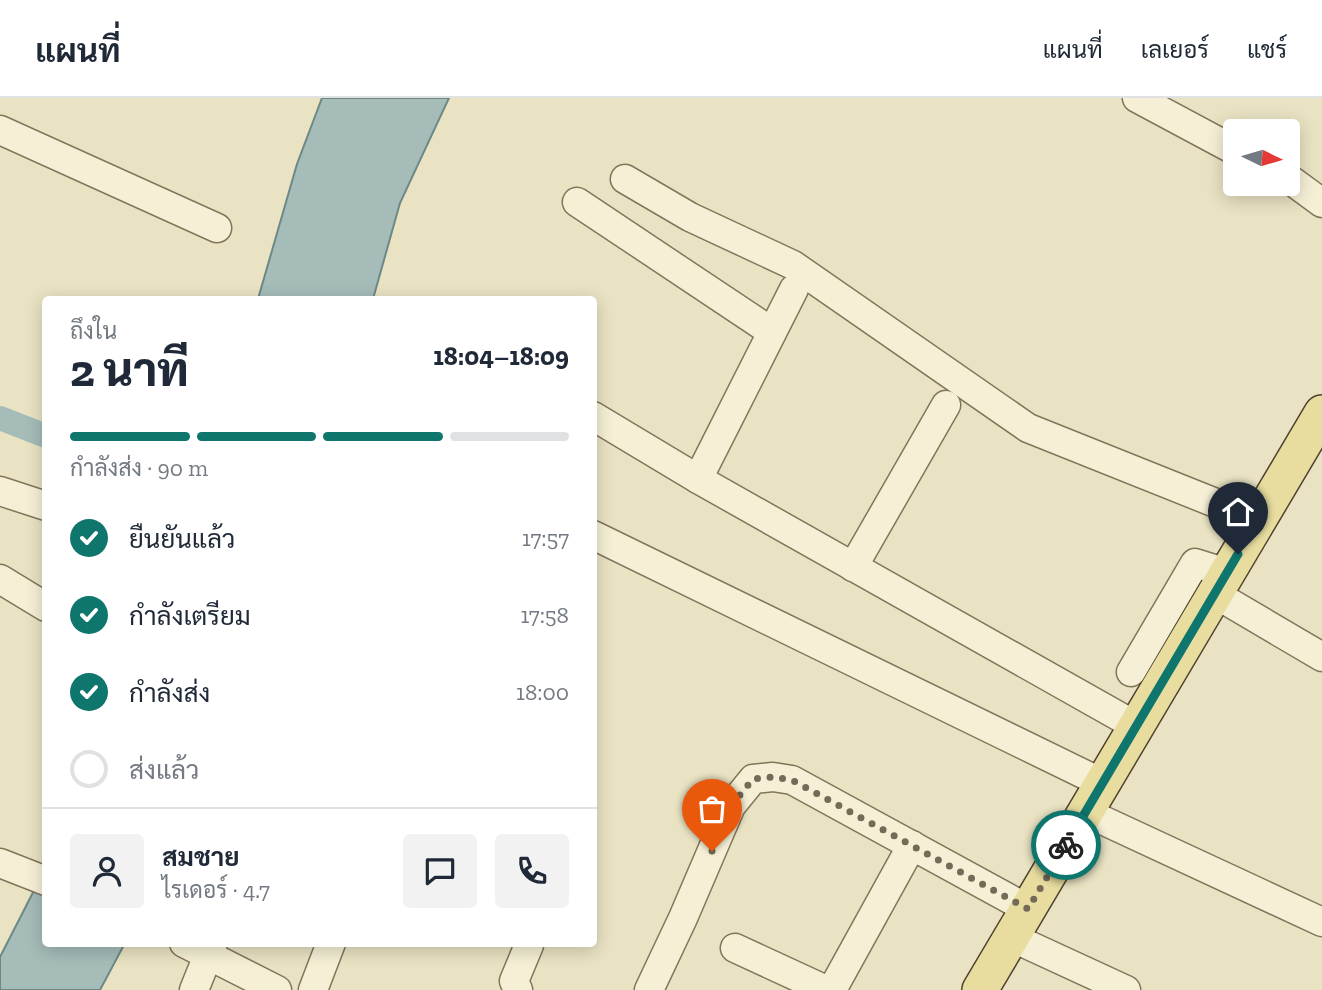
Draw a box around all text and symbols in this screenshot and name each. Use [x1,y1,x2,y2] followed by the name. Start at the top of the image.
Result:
[35,31,121,70] text: แผนที่
[1043,35,1103,64] text: แผนที่
[1141,35,1209,64] text: เลเยอร์
[1247,35,1287,64] text: แชร์
[1223,119,1300,196] north arrow
[1223,119,1300,196] map controls
[70,317,117,345] text: ถึงใน
[433,340,569,372] text: 18:04–18:09
[70,343,189,398] text: 2 นาที
[70,454,208,482] text: กำลังส่ง · 90 m
[1208,482,1268,554] pin
[1219,493,1257,531] icon: home
[70,519,108,557] icon: check
[129,523,235,555] text: ยืนยันแล้ว
[522,524,569,552] text: 17:57
[70,596,108,634] icon: check
[129,600,251,632] text: กำลังเตรียม
[520,601,569,629] text: 17:58
[70,673,108,711] icon: check
[129,677,210,709] text: กำลังส่ง
[516,678,569,706] text: 18:00
[129,754,199,786] text: ส่งแล้ว
[682,779,742,851] pin
[693,790,731,828] icon: bag
[1031,810,1101,880] courier
[1047,826,1085,864] icon: bike
[70,834,144,908] button: person
[403,834,477,908] button: chat
[495,834,569,908] button: phone
[162,841,239,873] text: สมชาย
[162,876,270,904] text: ไรเดอร์ · 4.7

